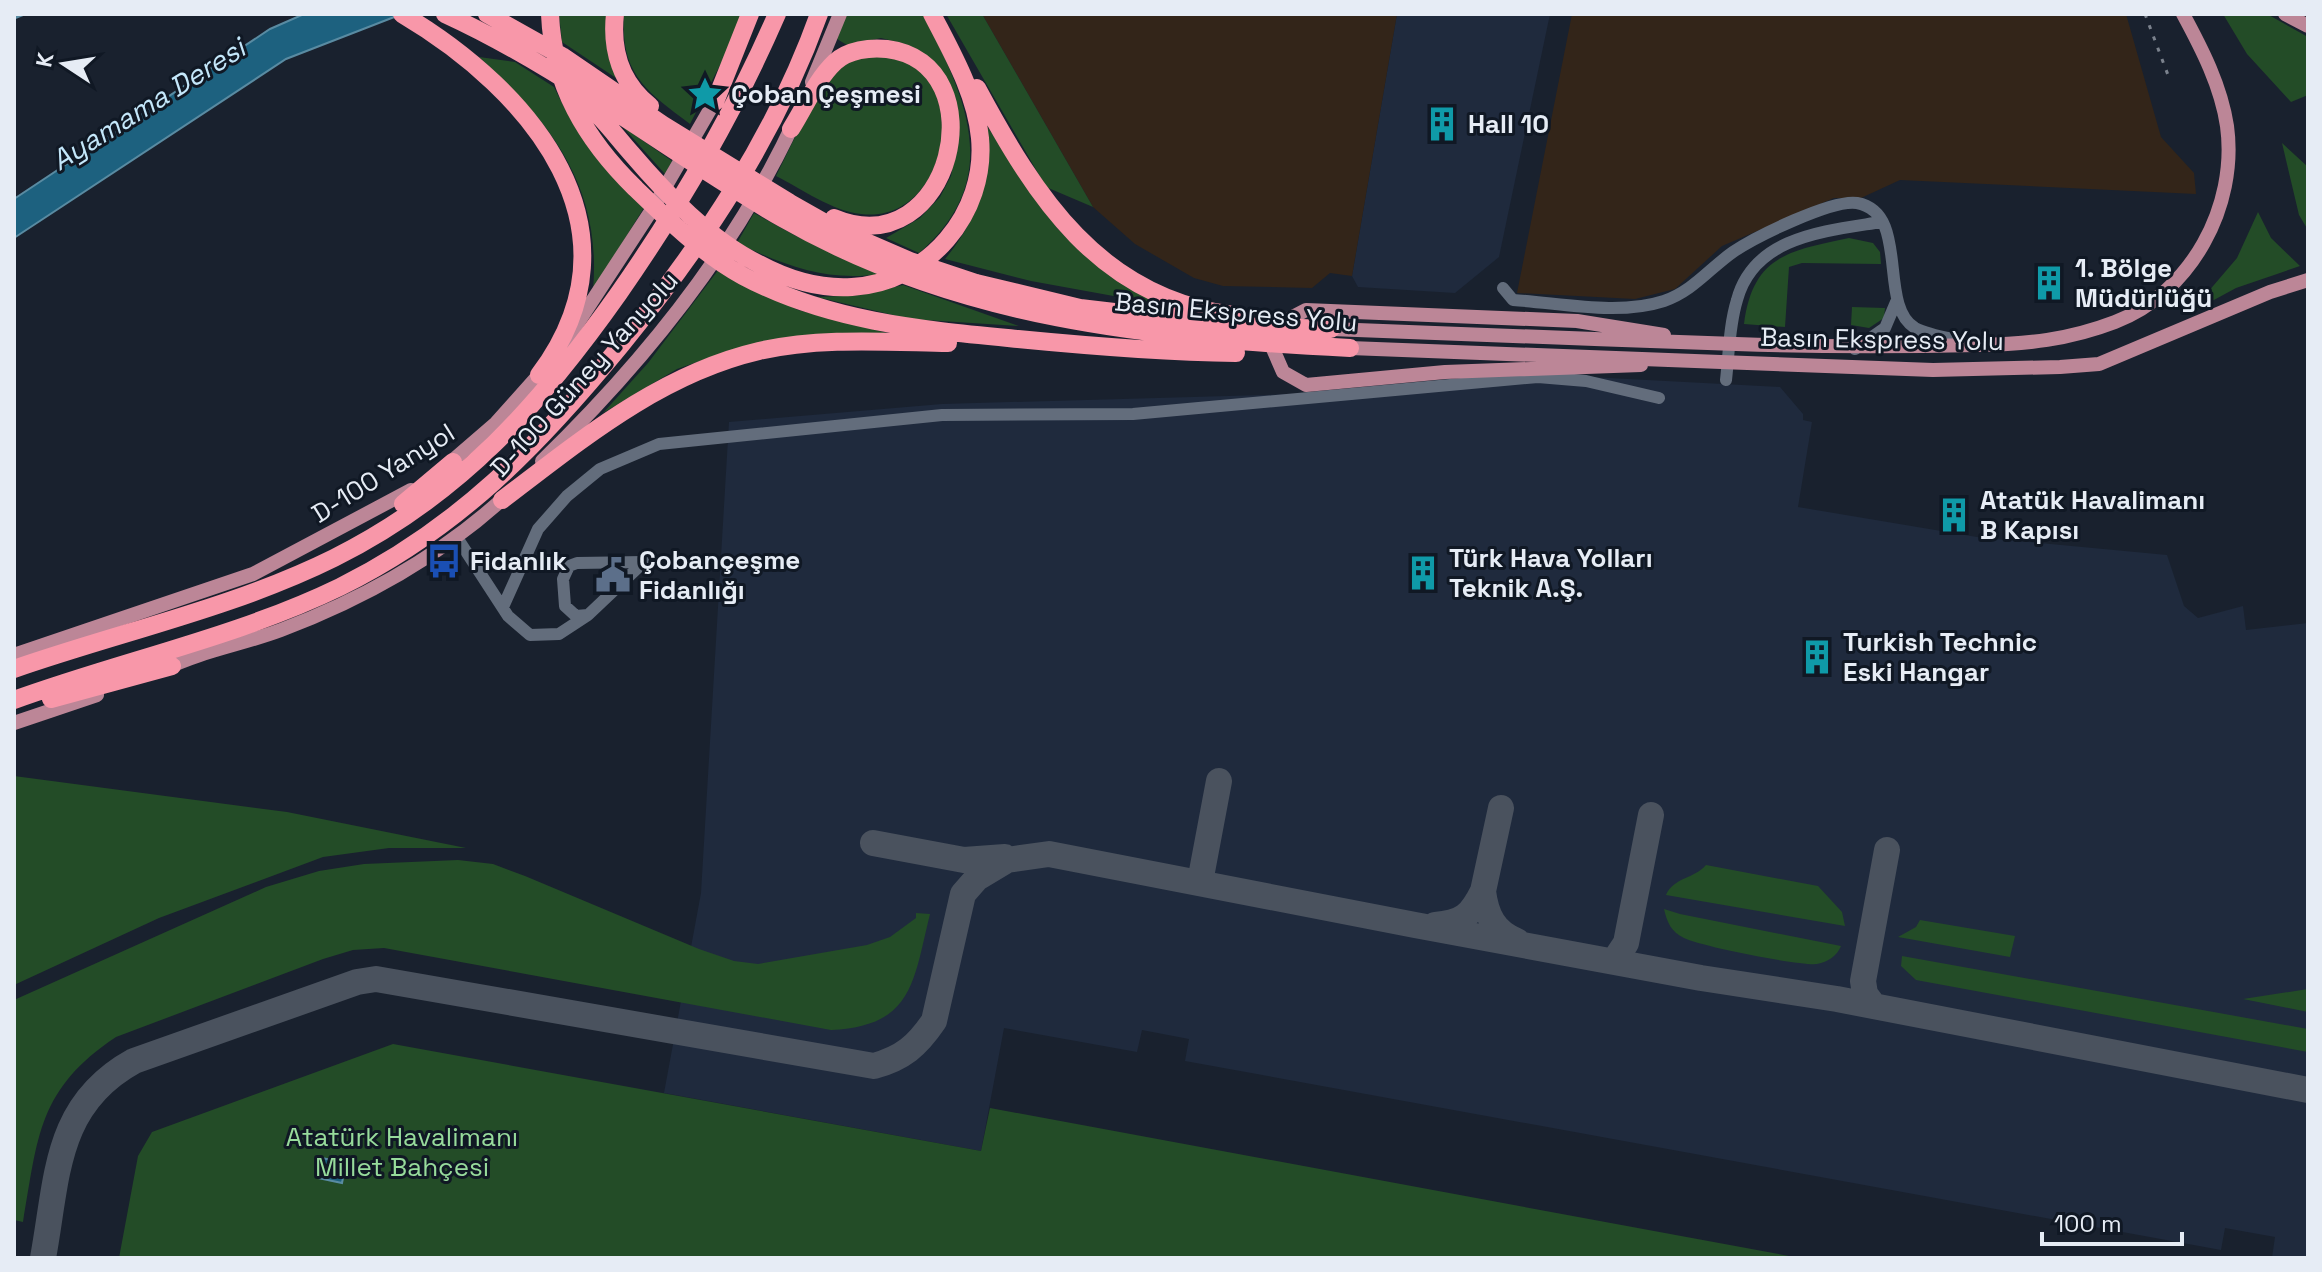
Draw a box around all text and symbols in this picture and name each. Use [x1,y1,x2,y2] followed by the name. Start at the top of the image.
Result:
[24,24,104,104] north arrow
[44,28,254,178] water label: Ayamama Deresi
[29,50,60,69] text: K
[686,75,724,113] place icon: Çoban Çeşmesi
[731,77,921,111] place label: Çoban Çeşmesi
[1423,105,1461,143] building icon: Hall 10
[1468,107,1549,141] place label: Hall 10
[2075,251,2212,315] place label: 1. Bölge Müdürlüğü
[483,264,685,484] street label: D-100 Güney Yanyolu
[2030,264,2068,302] building icon: 1. Bölge Müdürlüğü
[1113,284,1359,340] street label: Basın Ekspress Yolu
[1760,320,2004,358] street label: Basın Ekspress Yolu
[305,416,461,530] street label: D-100 Yanyol
[1980,483,2205,547] place label: Atatük Havalimanı B Kapısı
[1935,496,1973,534] building icon: Atatük Havalimanı B Kapısı
[1449,541,1653,605] place label: Türk Hava Yolları Teknik A.Ş.
[425,542,463,580] bus stop icon: Fidanlık
[639,543,800,607] place label: Çobançeşme Fidanlığı
[470,544,567,578] place label: Fidanlık
[1404,554,1442,592] building icon: Türk Hava Yolları Teknik A.Ş.
[594,556,632,594] public building icon: Çobançeşme Fidanlığı
[1843,625,2037,689] place label: Turkish Technic Eski Hangar
[1798,638,1836,676] building icon: Turkish Technic Eski Hangar
[286,1120,518,1184] park label: Atatürk Havalimanı Millet Bahçesi
[2042,1196,2182,1246] scale bar
[2054,1208,2122,1239] text: 100 m

